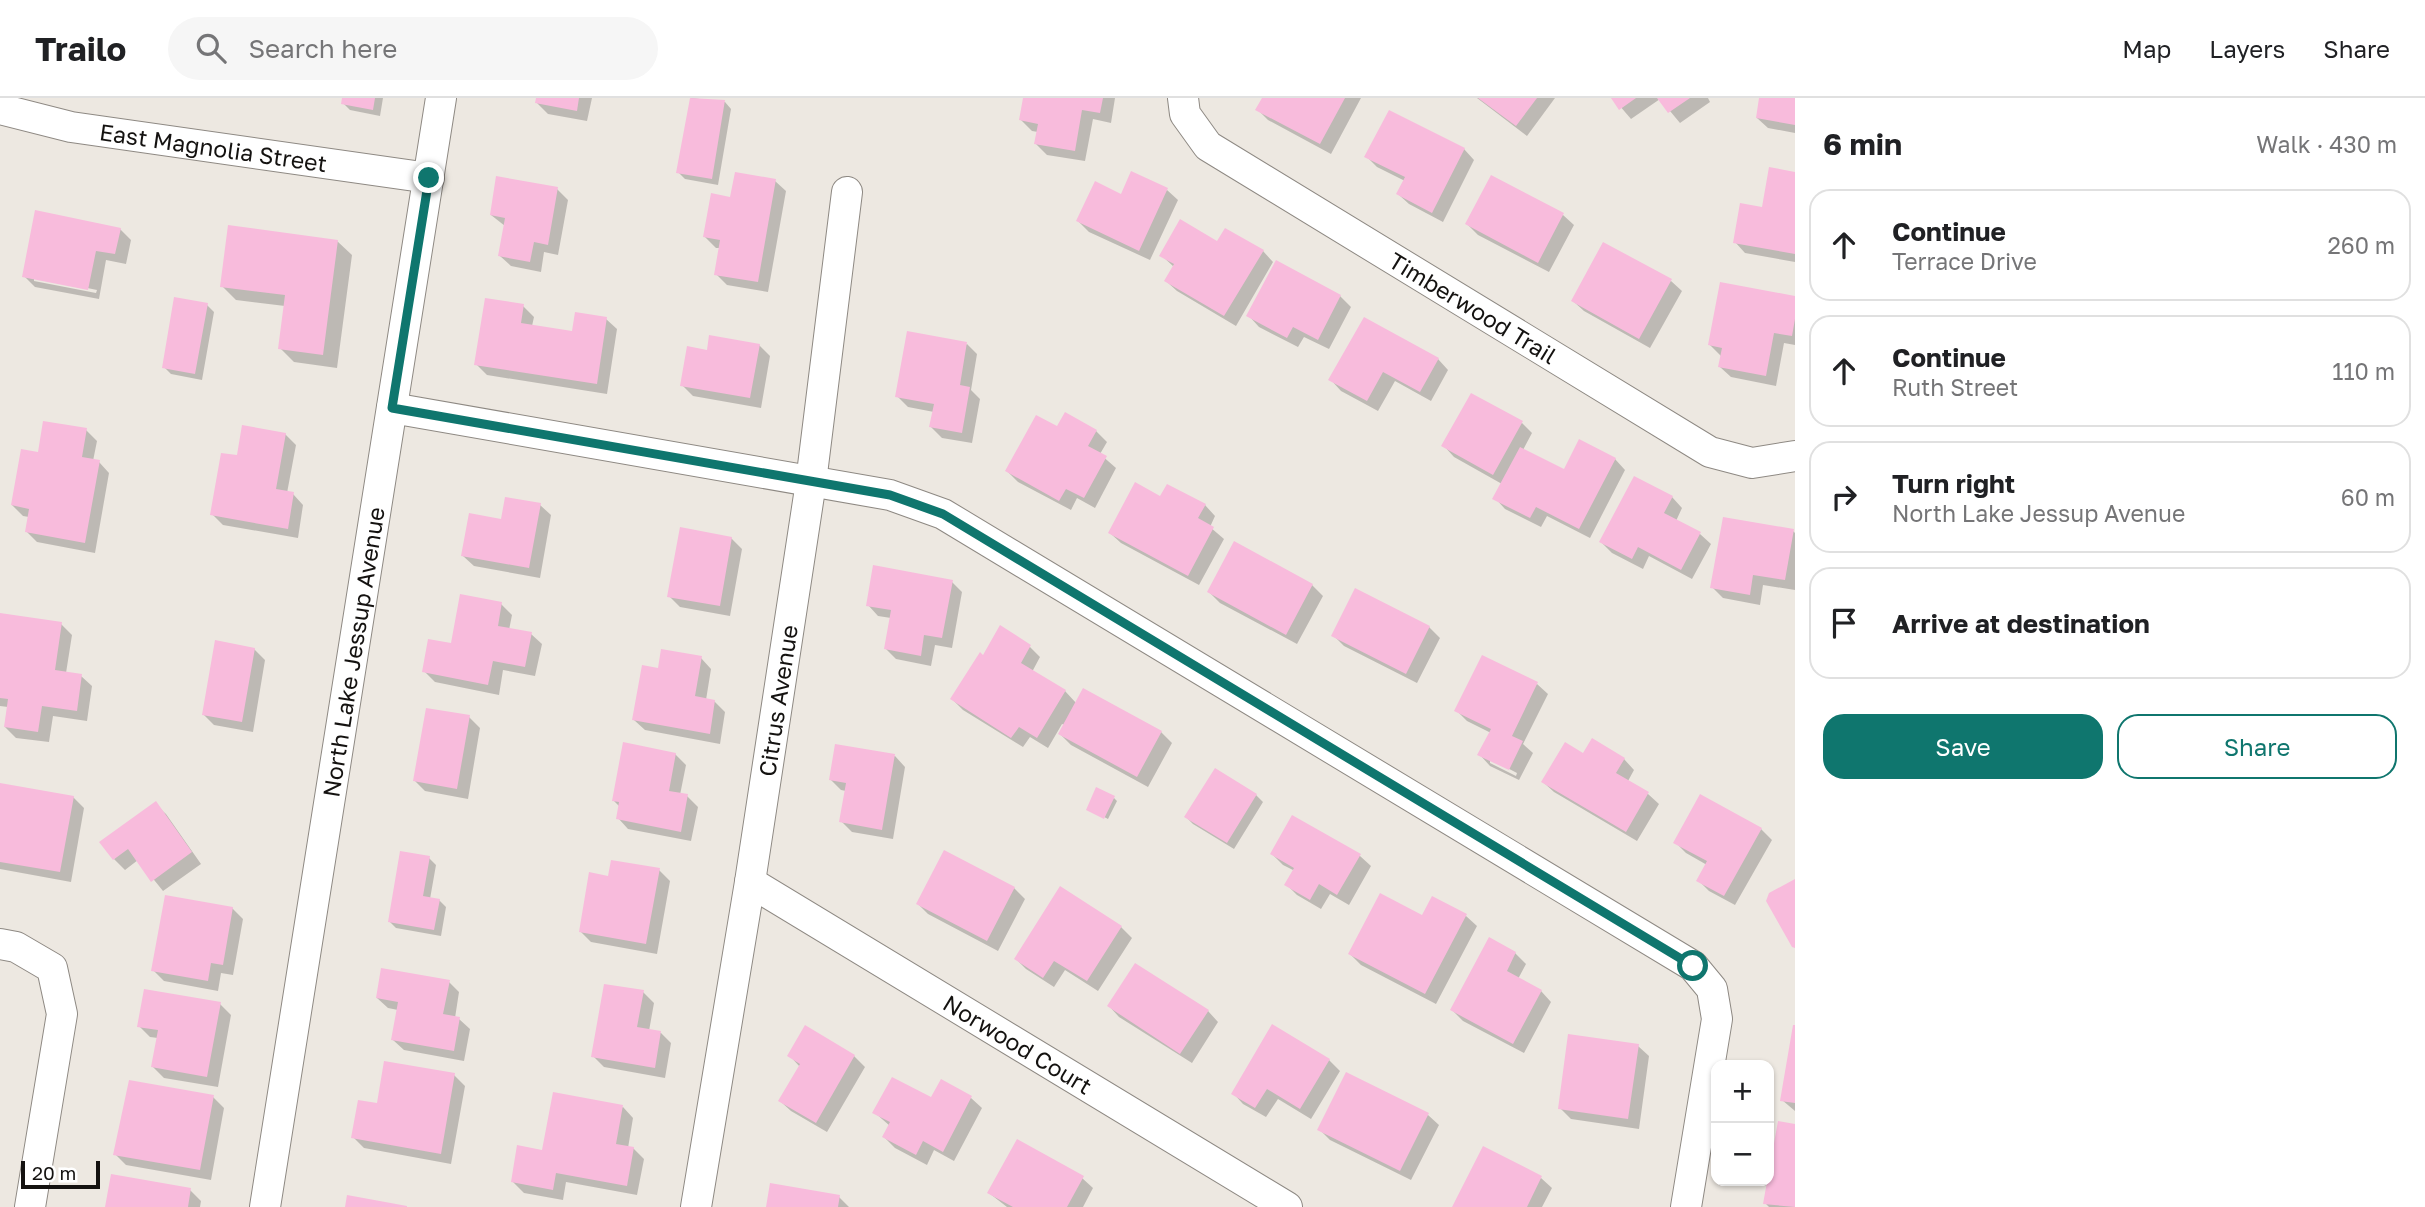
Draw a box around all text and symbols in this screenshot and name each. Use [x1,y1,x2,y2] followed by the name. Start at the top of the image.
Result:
[168,17,658,80] search box
[35,29,126,68] text: Trailo
[192,29,230,67] icon: search
[248,33,397,64] text: Search here
[2122,34,2171,63] text: Map
[2209,34,2285,63] text: Layers
[2323,34,2390,63] text: Share
[98,117,329,177] street label: East Magnolia Street
[1823,126,1902,162] text: 6 min
[2256,130,2397,158] text: Walk · 430 m
[413,162,444,193] route end
[1892,216,2006,247] text: Continue
[1825,226,1863,264] icon: ahead
[2327,231,2395,259] text: 260 m
[1384,246,1562,369] street label: Timberwood Trail
[1892,247,2037,275] text: Terrace Drive
[1892,342,2006,373] text: Continue
[1825,352,1863,390] icon: ahead
[2332,357,2395,385] text: 110 m
[1892,373,2018,401] text: Ruth Street
[1892,468,2015,499] text: Turn right
[1825,478,1863,516] icon: right
[2341,483,2395,511] text: 60 m
[1892,499,2185,527] text: North Lake Jessup Avenue
[316,505,390,799] street label: North Lake Jessup Avenue
[1825,604,1863,642] icon: arrive
[1892,608,2150,639] text: Arrive at destination
[752,623,803,778] street label: Citrus Avenue
[1823,714,2103,779] button: Save
[2117,714,2397,779] button: Share
[1677,950,1708,981] route start
[938,988,1097,1100] street label: Norwood Court
[1711,1060,1774,1186] map controls
[1711,1060,1774,1123] button: +
[1711,1123,1774,1186] button: −
[21,1158,100,1190] scale bar
[32,1161,76,1184] text: 20 m

